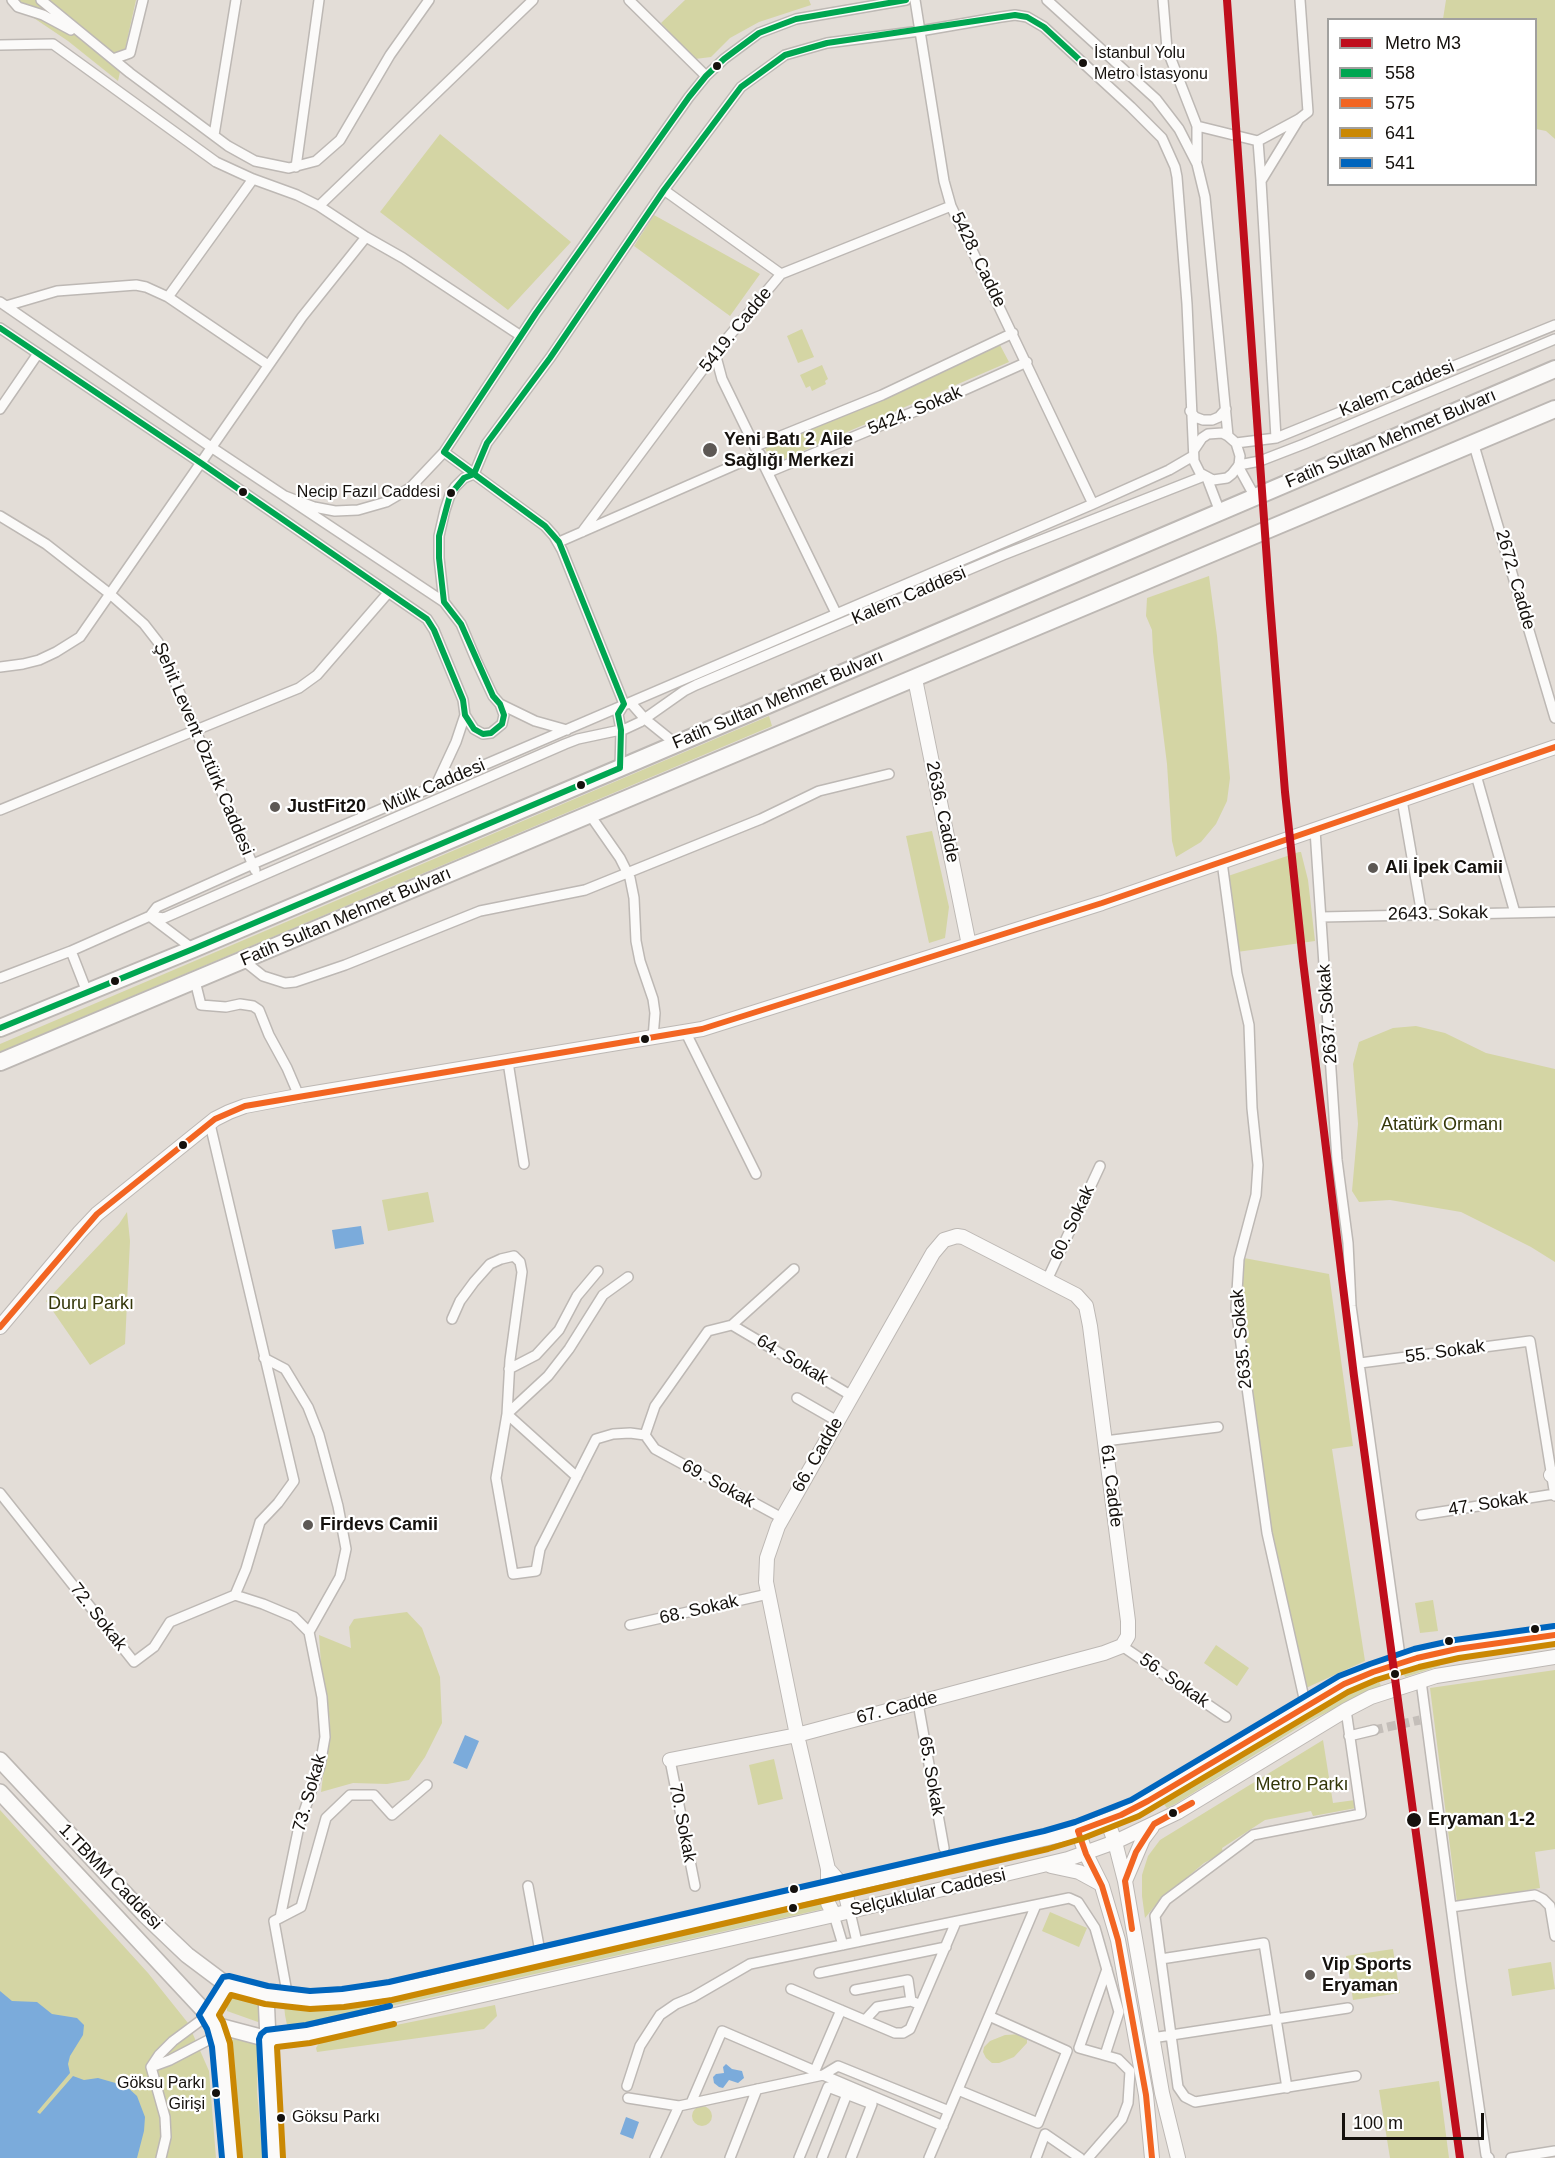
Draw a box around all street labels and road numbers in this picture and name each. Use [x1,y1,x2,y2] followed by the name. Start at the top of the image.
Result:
[946,209,1010,311] street label: 5428. Cadde
[695,283,777,377] street label: 5419. Cadde
[1336,356,1458,422] street label: Kalem Caddesi
[865,382,965,440] street label: 5424. Sokak
[1282,385,1500,493] street label: Fatih Sultan Mehmet Bulvarı
[1490,527,1540,633] street label: 2672. Cadde
[849,562,969,630] street label: Kalem Caddesi
[148,639,258,859] street label: Şehit Levent Öztürk Caddesi
[669,646,887,754] street label: Fatih Sultan Mehmet Bulvarı
[380,755,488,817] street label: Mülk Caddesi
[921,759,963,865] street label: 2636. Cadde
[237,863,455,971] street label: Fatih Sultan Mehmet Bulvarı
[1388,902,1488,926] street label: 2643. Sokak
[1314,963,1342,1065] street label: 2637. Sokak
[1046,1182,1100,1264] street label: 60. Sokak
[1227,1288,1257,1390] street label: 2635. Sokak
[752,1330,832,1390] street label: 64. Sokak
[1404,1336,1486,1368] street label: 55. Sokak
[788,1414,848,1496] street label: 66. Cadde
[1095,1443,1127,1529] street label: 61. Cadde
[678,1455,758,1513] street label: 69. Sokak
[1447,1487,1529,1521] street label: 47. Sokak
[65,1579,131,1655] street label: 72. Sokak
[658,1590,740,1630] street label: 68. Sokak
[1135,1649,1213,1713] street label: 56. Sokak
[854,1687,940,1729] street label: 67. Cadde
[913,1735,949,1817] street label: 65. Sokak
[289,1752,331,1834] street label: 73. Sokak
[664,1782,700,1864] street label: 70. Sokak
[54,1819,166,1935] street label: 1.TBMM Caddesi
[848,1865,1008,1921] street label: Selçuklular Caddesi

